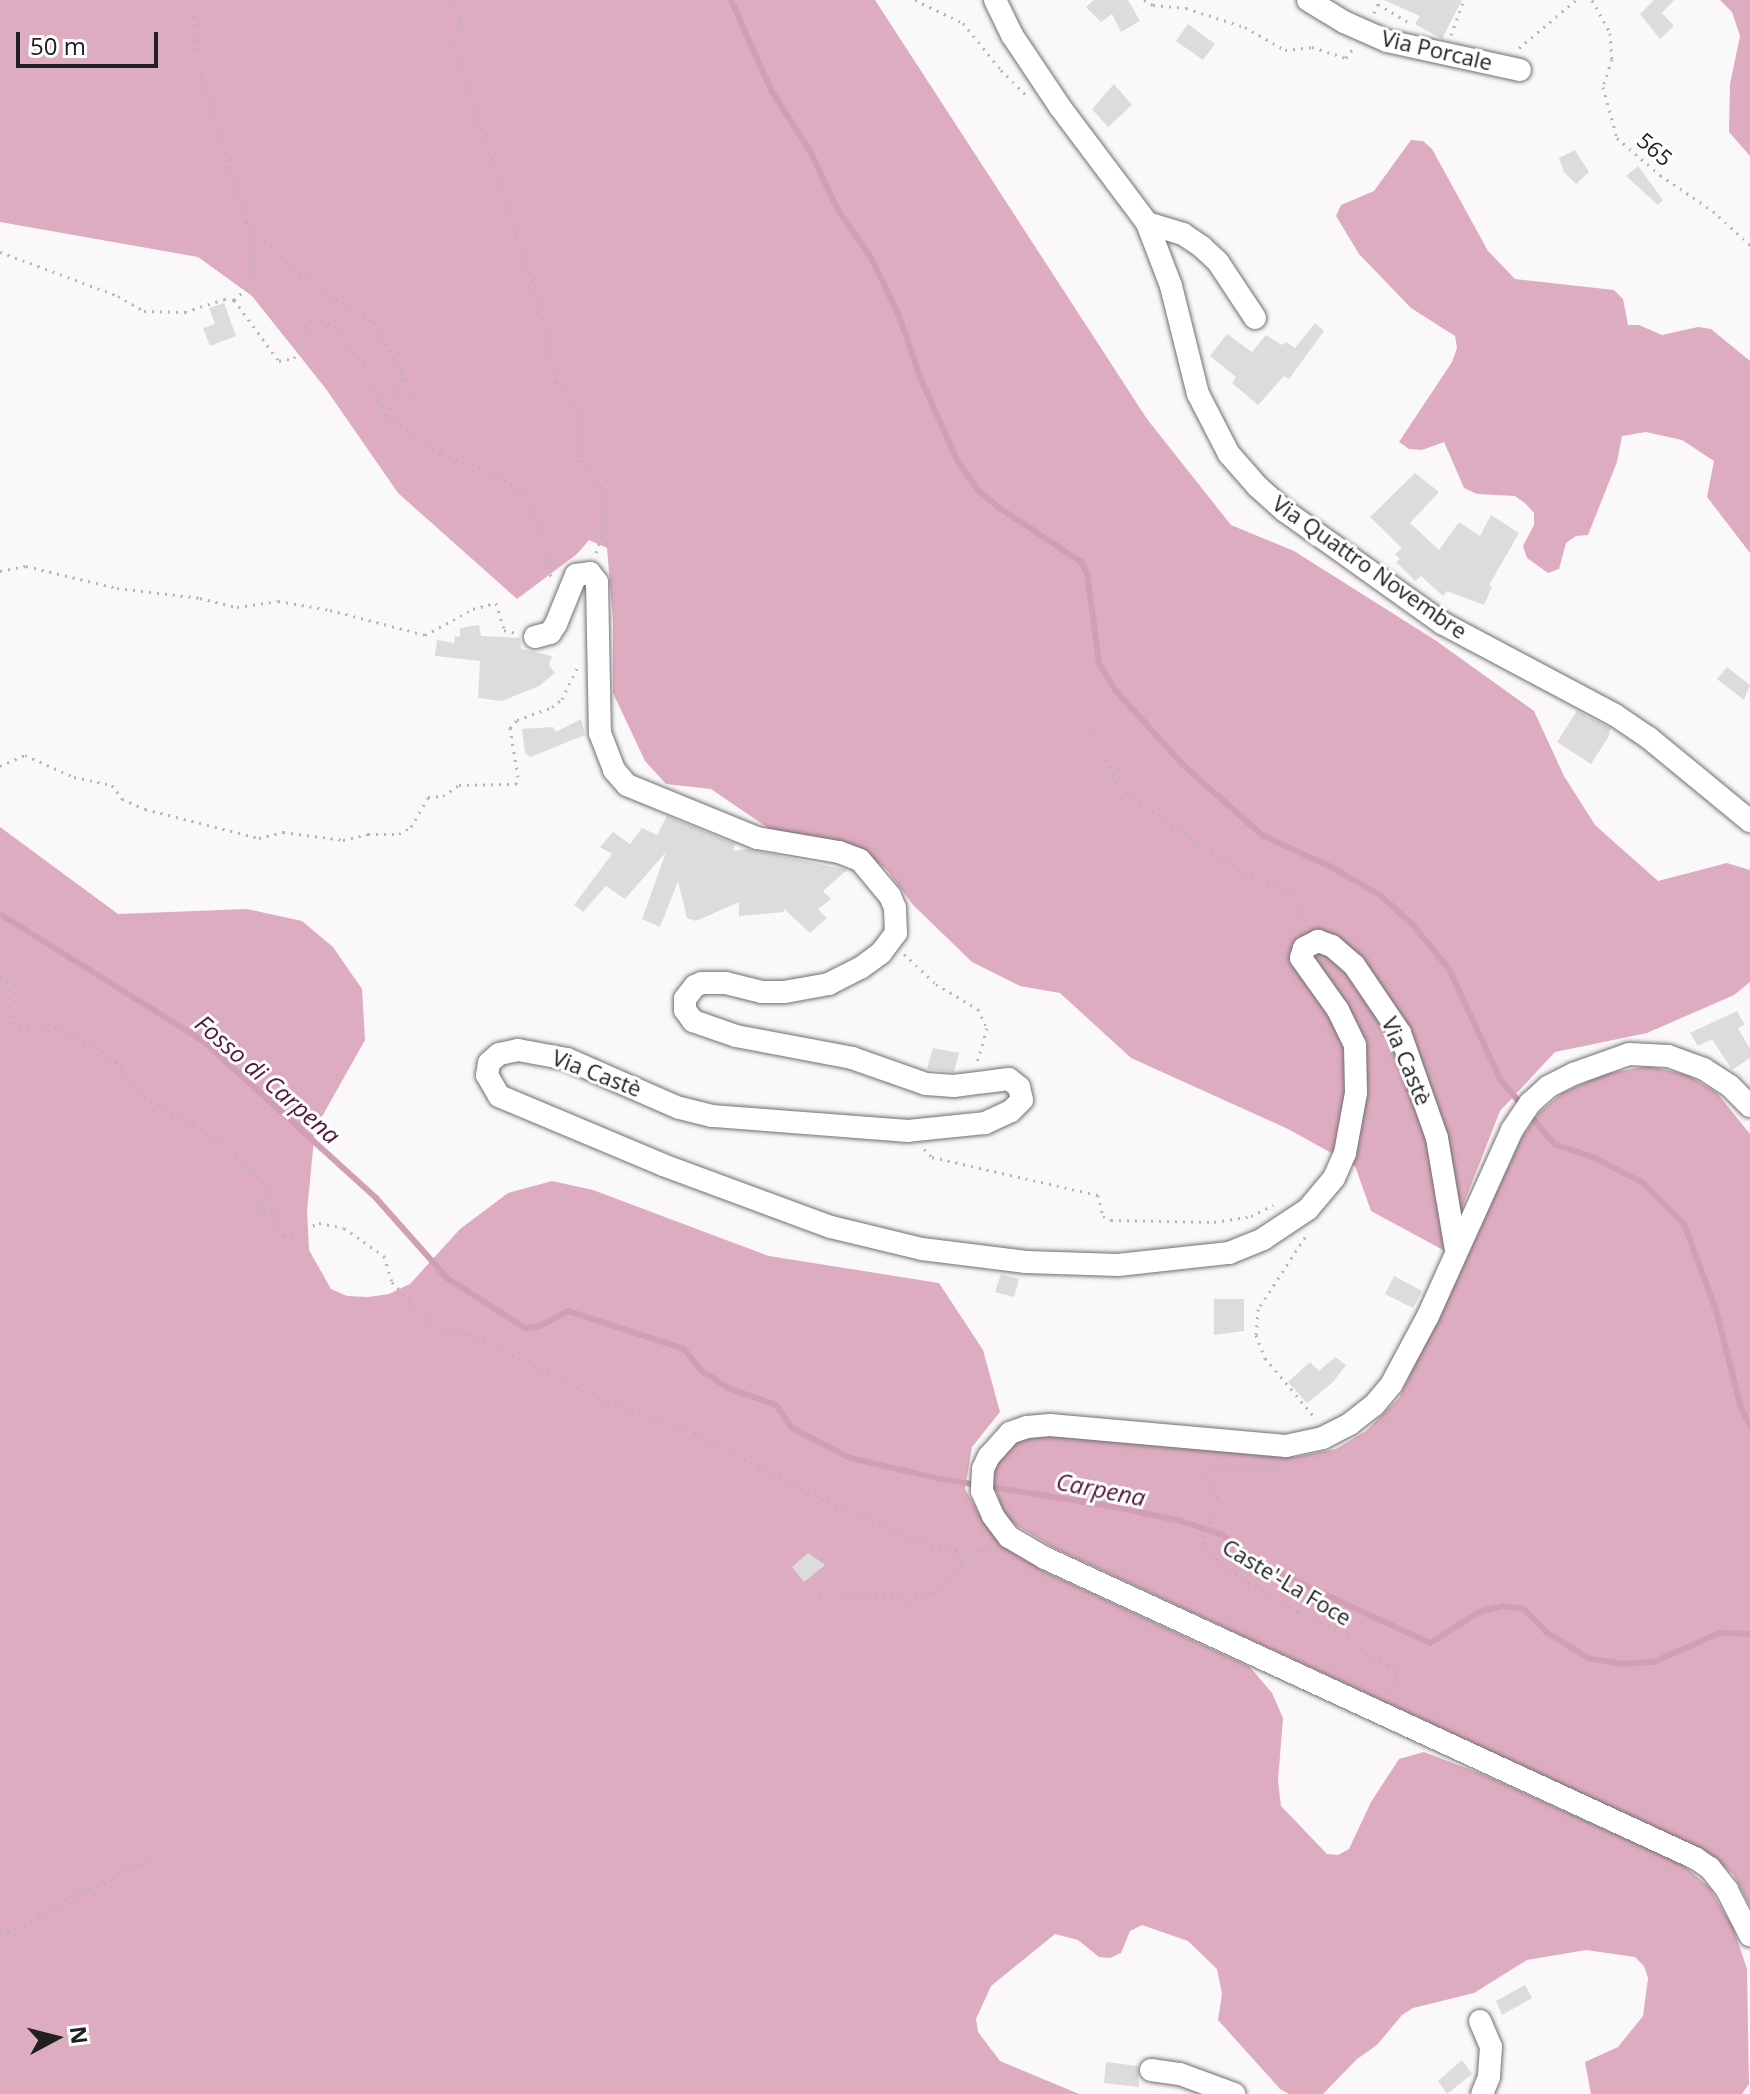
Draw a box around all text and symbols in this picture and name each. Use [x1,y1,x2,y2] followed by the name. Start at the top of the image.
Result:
[20,16,162,66] scale bar
[1379,24,1495,76] street label: Via Porcale
[30,29,86,62] text: 50 m
[1632,127,1678,171] street label: 565
[1268,490,1472,644] street label: Via Quattro Novembre
[190,1008,346,1150] water label: Fosso di Carpena
[1377,1013,1437,1109] street label: Via Castè
[549,1044,645,1102] street label: Via Castè
[1054,1466,1148,1512] water label: Carpena
[1218,1533,1356,1631] street label: Caste'-La Foce
[16,1998,96,2078] north arrow
[64,2024,96,2046] text: N

